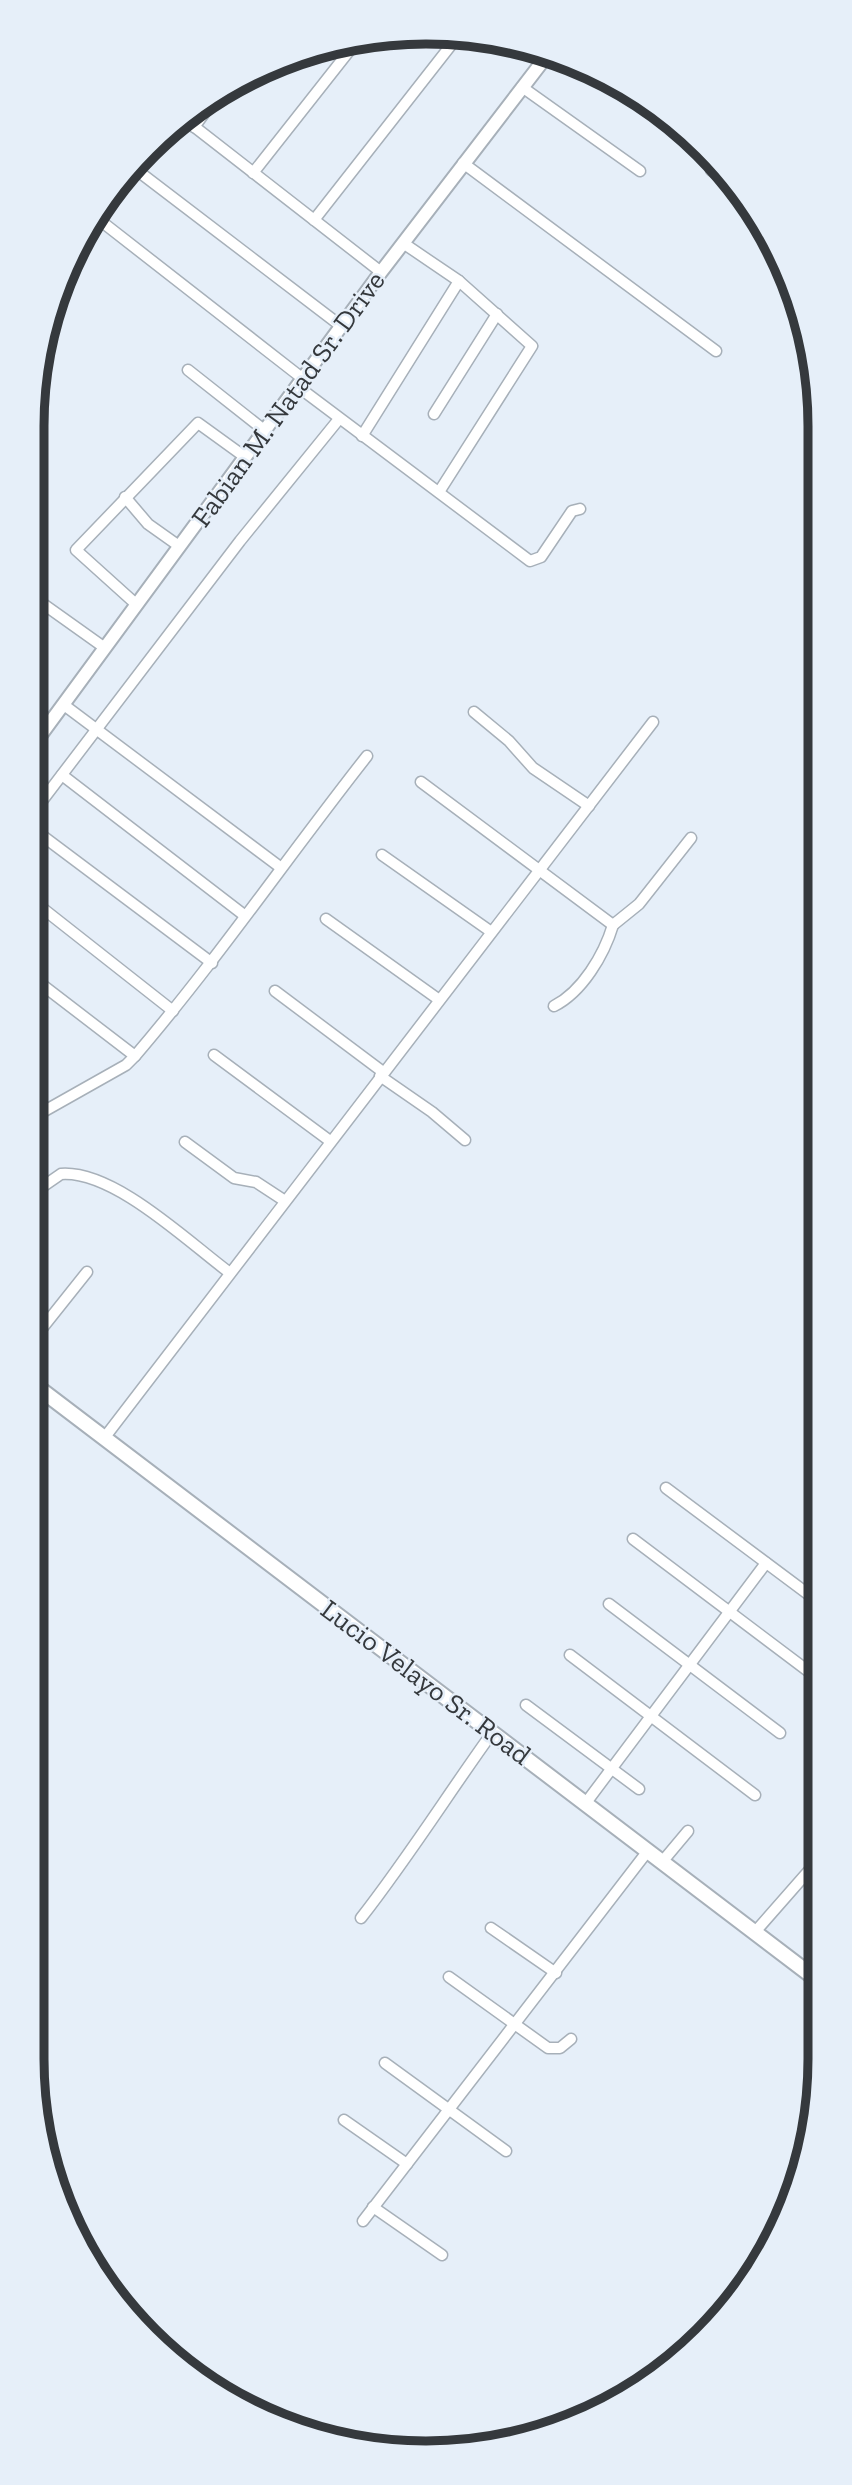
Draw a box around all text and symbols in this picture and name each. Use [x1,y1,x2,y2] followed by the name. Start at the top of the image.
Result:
[184,265,392,533] street label: Fabian M. Natad Sr. Drive
[315,1592,537,1772] street label: Lucio Velayo Sr. Road

